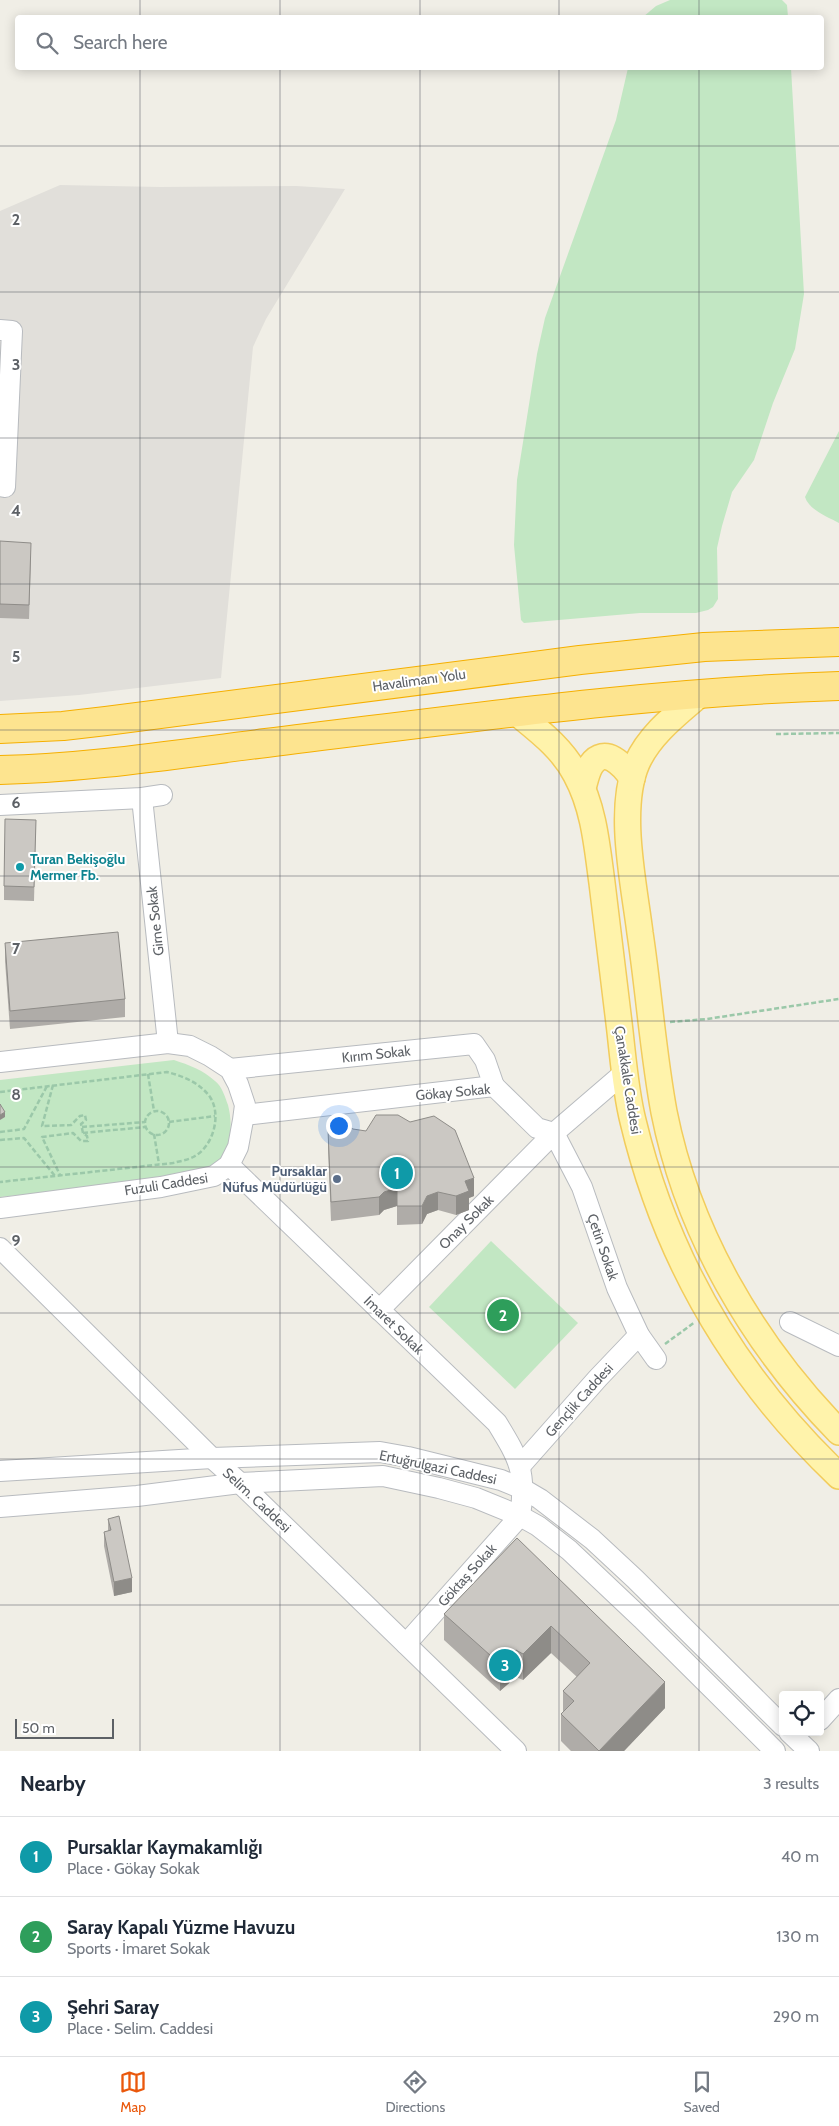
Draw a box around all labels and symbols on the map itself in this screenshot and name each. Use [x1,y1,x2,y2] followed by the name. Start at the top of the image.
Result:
[12,210,20,229] text: 2
[12,355,20,374] text: 3
[11,501,21,520] text: 4
[12,647,20,666] text: 5
[371,665,467,695] street label: Havalimanı Yolu
[12,793,21,812] text: 6
[30,850,125,884] place label: Turan Bekişoğlu Mermer Fb.
[14,861,26,873] marker: Turan Bekişoğlu Mermer Fb.
[142,885,168,957] street label: Girne Sokak
[12,939,21,958] text: 7
[611,1025,645,1135] street label: Çanakkale Caddesi
[341,1041,412,1067] street label: Kırım Sokak
[415,1080,492,1104] street label: Gökay Sokak
[11,1085,21,1104] text: 8
[326,1113,352,1139] your location
[381,1154,413,1192] pin: 1
[222,1162,327,1196] place label: Pursaklar Nüfus Müdürlüğü
[123,1169,209,1199] street label: Fuzuli Caddesi
[331,1173,343,1185] marker: Pursaklar Nüfus Müdürlüğü
[435,1190,498,1253] street label: Onay Sokak
[583,1211,623,1283] street label: Çetin Sokak
[12,1231,21,1250] text: 9
[360,1292,428,1359] street label: İmaret Sokak
[487,1296,519,1334] pin: 2
[541,1359,617,1441] street label: Gençlik Caddesi
[378,1446,498,1488] street label: Ertuğrulgazi Caddesi
[219,1464,295,1536] street label: Selim. Caddesi
[434,1539,501,1610] street label: Göktaş Sokak
[489,1646,521,1684] pin: 3
[15,1716,114,1739] scale bar

